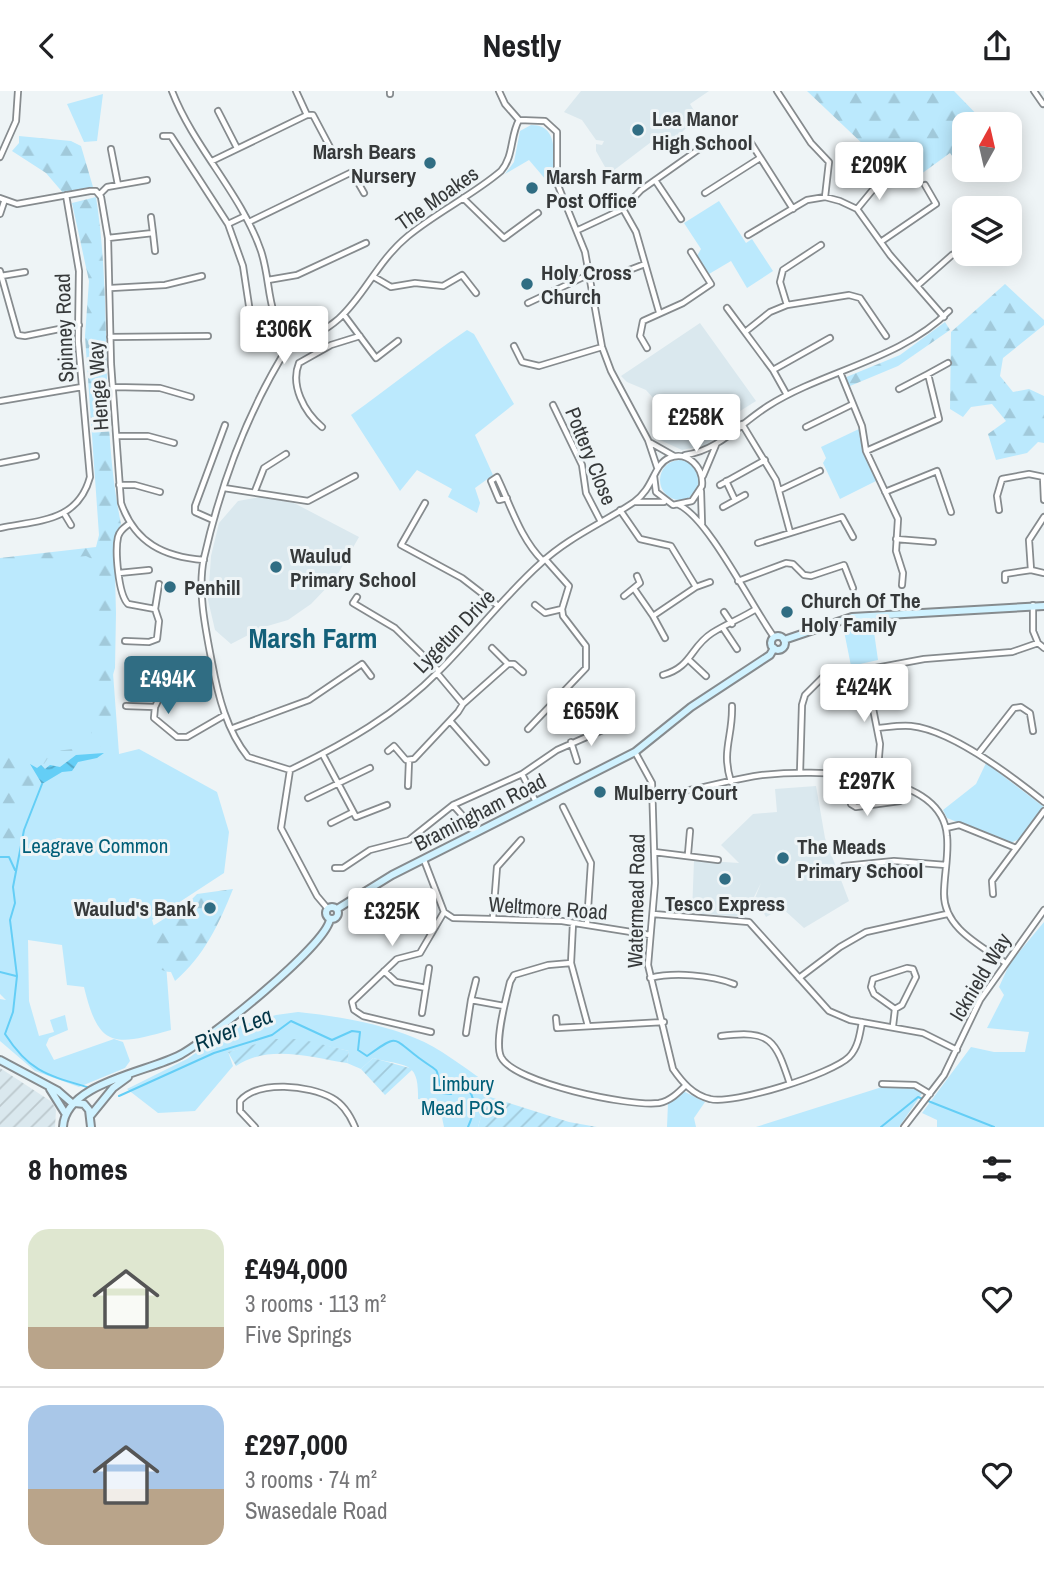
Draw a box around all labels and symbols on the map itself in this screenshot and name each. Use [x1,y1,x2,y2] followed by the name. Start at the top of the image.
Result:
[652,104,752,157] place label: Lea Manor High School
[952,112,1022,182] north arrow
[630,122,646,138] marker: Lea Manor High School
[313,137,416,190] place label: Marsh Bears Nursery
[830,143,928,202] pin: £209K
[422,155,438,171] marker: Marsh Bears Nursery
[390,159,484,237] street label: The Moakes
[546,162,643,215] place label: Marsh Farm Post Office
[524,180,540,196] marker: Marsh Farm Post Office
[541,258,632,311] place label: Holy Cross Church
[48,273,80,383] street label: Spinney Road
[519,276,535,292] marker: Holy Cross Church
[235,307,333,366] pin: £306K
[80,340,116,432] street label: Henge Way
[647,395,745,454] pin: £258K
[558,403,624,509] street label: Pottery Close
[290,541,416,594] place label: Waulud Primary School
[268,559,284,575] marker: Waulud Primary School
[184,573,240,602] place label: Penhill
[162,579,178,595] marker: Penhill
[407,583,501,679] street label: Lygetun Drive
[801,586,921,639] place label: Church Of The Holy Family
[779,604,795,620] marker: Church Of The Holy Family
[248,619,378,657] district label: Marsh Farm
[119,657,217,716] pin: £494K
[815,665,913,724] pin: £424K
[542,689,640,748] pin: £659K
[818,759,916,818] pin: £297K
[409,766,551,858] street label: Bramingham Road
[614,778,738,807] place label: Mulberry Court
[592,784,608,800] marker: Mulberry Court
[22,831,168,860] park label: Leagrave Common
[797,832,923,885] place label: The Meads Primary School
[620,834,652,968] street label: Watermead Road
[775,850,791,866] marker: The Meads Primary School
[717,871,733,887] marker: Tesco Express
[343,889,441,948] pin: £325K
[487,889,609,927] street label: Weltmore Road
[665,889,785,918] place label: Tesco Express
[74,894,196,923] place label: Waulud's Bank
[202,900,218,916] marker: Waulud's Bank
[942,927,1018,1026] street label: Icknield Way
[189,999,277,1059] water label: River Lea
[421,1069,505,1122] park label: Limbury Mead POS

